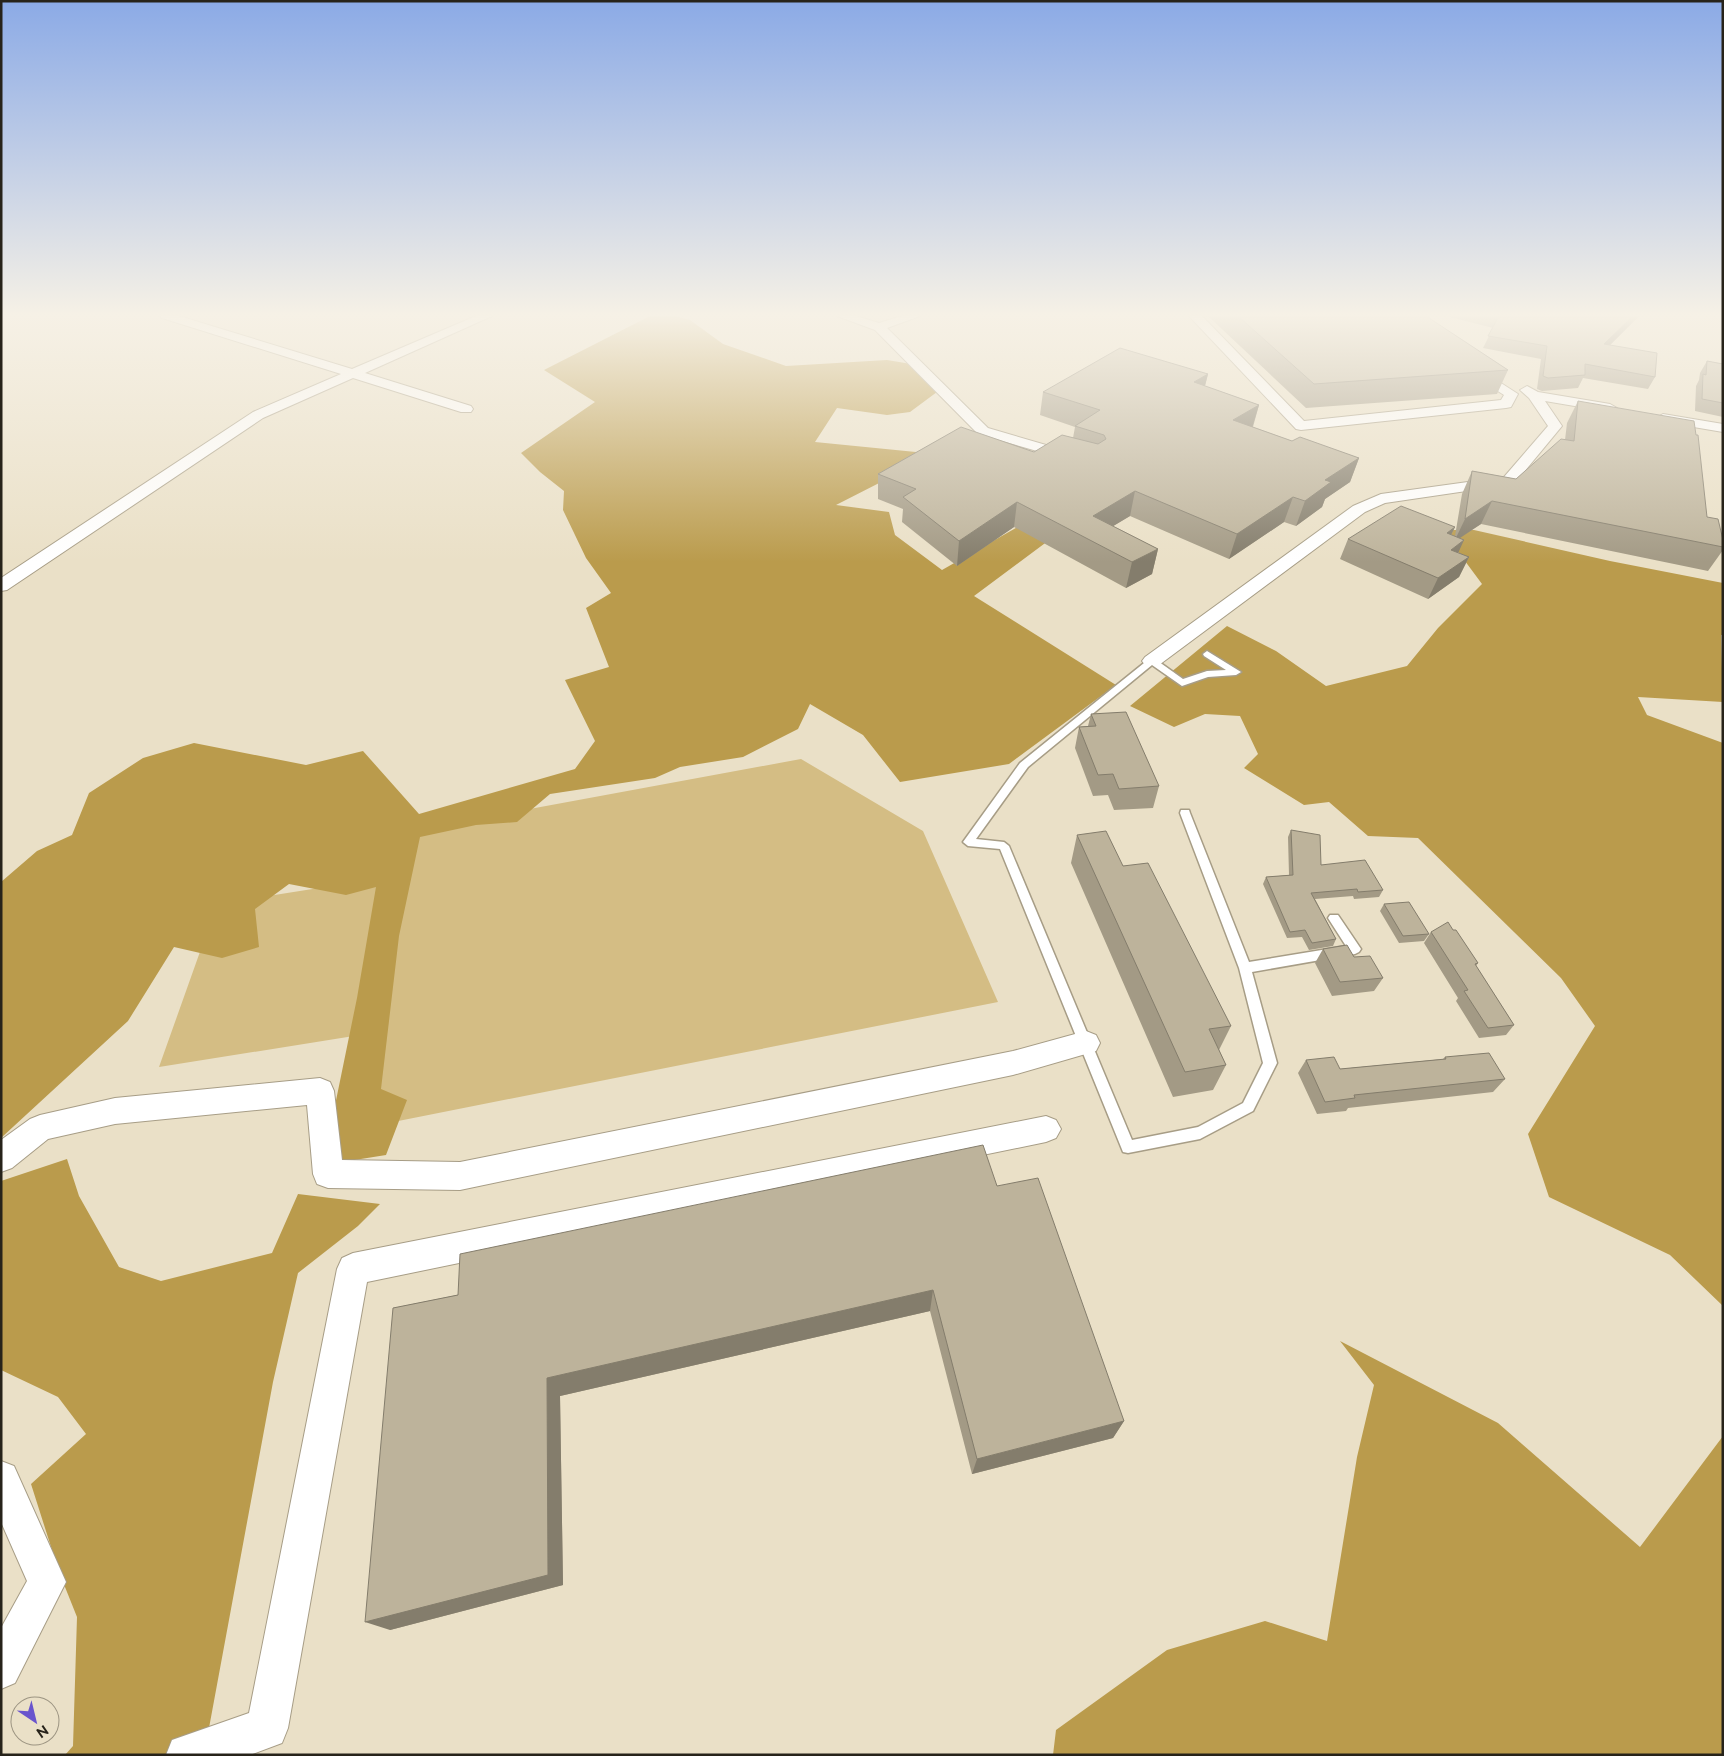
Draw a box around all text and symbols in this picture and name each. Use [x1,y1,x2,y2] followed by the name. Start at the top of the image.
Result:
[10,1696,60,1746] north arrow
[33,1722,51,1741] text: N

